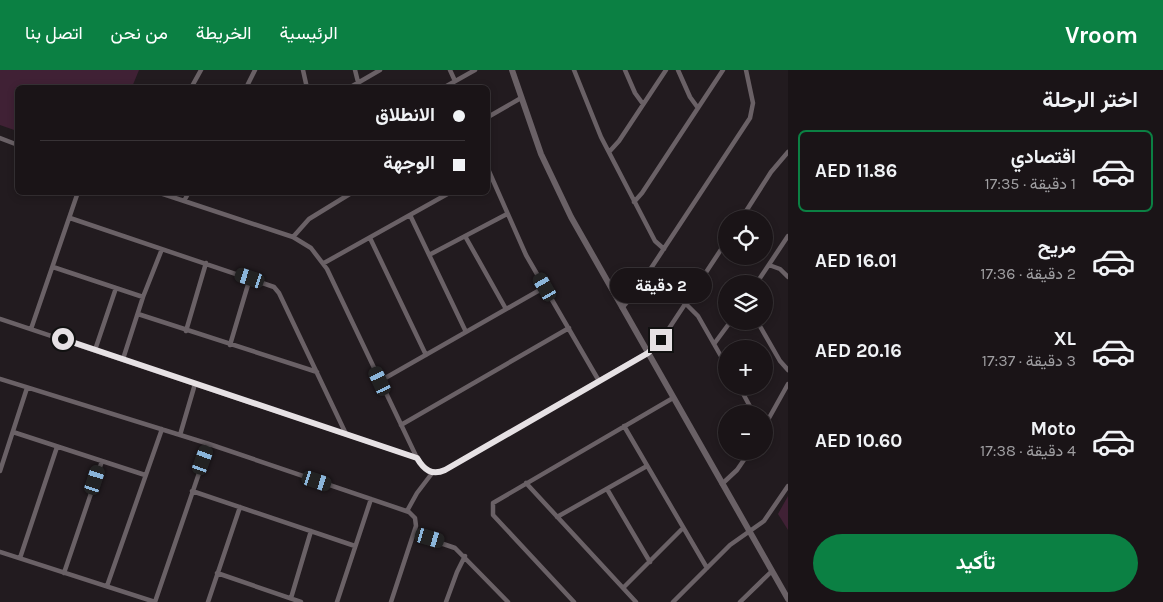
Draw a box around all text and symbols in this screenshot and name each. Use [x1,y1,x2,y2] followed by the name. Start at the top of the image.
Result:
[1065,21,1138,49] text: Vroom
[25,22,83,44] text: اتصل بنا
[111,22,168,44] text: من نحن
[196,22,252,44] text: الخريطة
[280,22,338,44] text: الرئيسية
[1042,87,1138,113] text: اختر الرحلة
[375,104,435,126] text: الانطلاق
[1011,146,1076,168] text: اقتصادي
[1091,149,1136,194] icon: car
[383,152,435,174] text: الوجهة
[815,160,897,182] text: AED 11.86
[984,174,1076,193] text: 1 دقيقة · 17:35
[718,210,773,460] map controls
[718,210,773,265] button: locate
[1038,236,1076,258] text: مريح
[1091,239,1136,284] icon: car
[815,250,897,272] text: AED 16.01
[980,264,1076,283] text: 2 دقيقة · 17:36
[233,266,266,290] car
[610,268,712,302] callout: 2 دقيقة
[531,270,558,304] car
[718,275,773,330] button: layers
[635,276,687,295] text: 2 دقيقة
[52,328,74,350] route start
[1054,328,1076,350] text: XL
[650,329,672,351] route end
[1091,329,1136,374] icon: car
[718,340,773,395] button: +
[815,340,902,362] text: AED 20.16
[982,351,1076,370] text: 3 دقيقة · 17:37
[366,364,393,398] car
[718,405,773,460] button: −
[1030,418,1076,440] text: Moto
[1091,419,1136,464] icon: car
[815,430,902,452] text: AED 10.60
[980,441,1076,460] text: 4 دقيقة · 17:38
[190,443,215,477] car
[83,463,106,497] car
[300,469,333,493] car
[413,527,446,549] car
[813,534,1138,592] button: تأكيد

